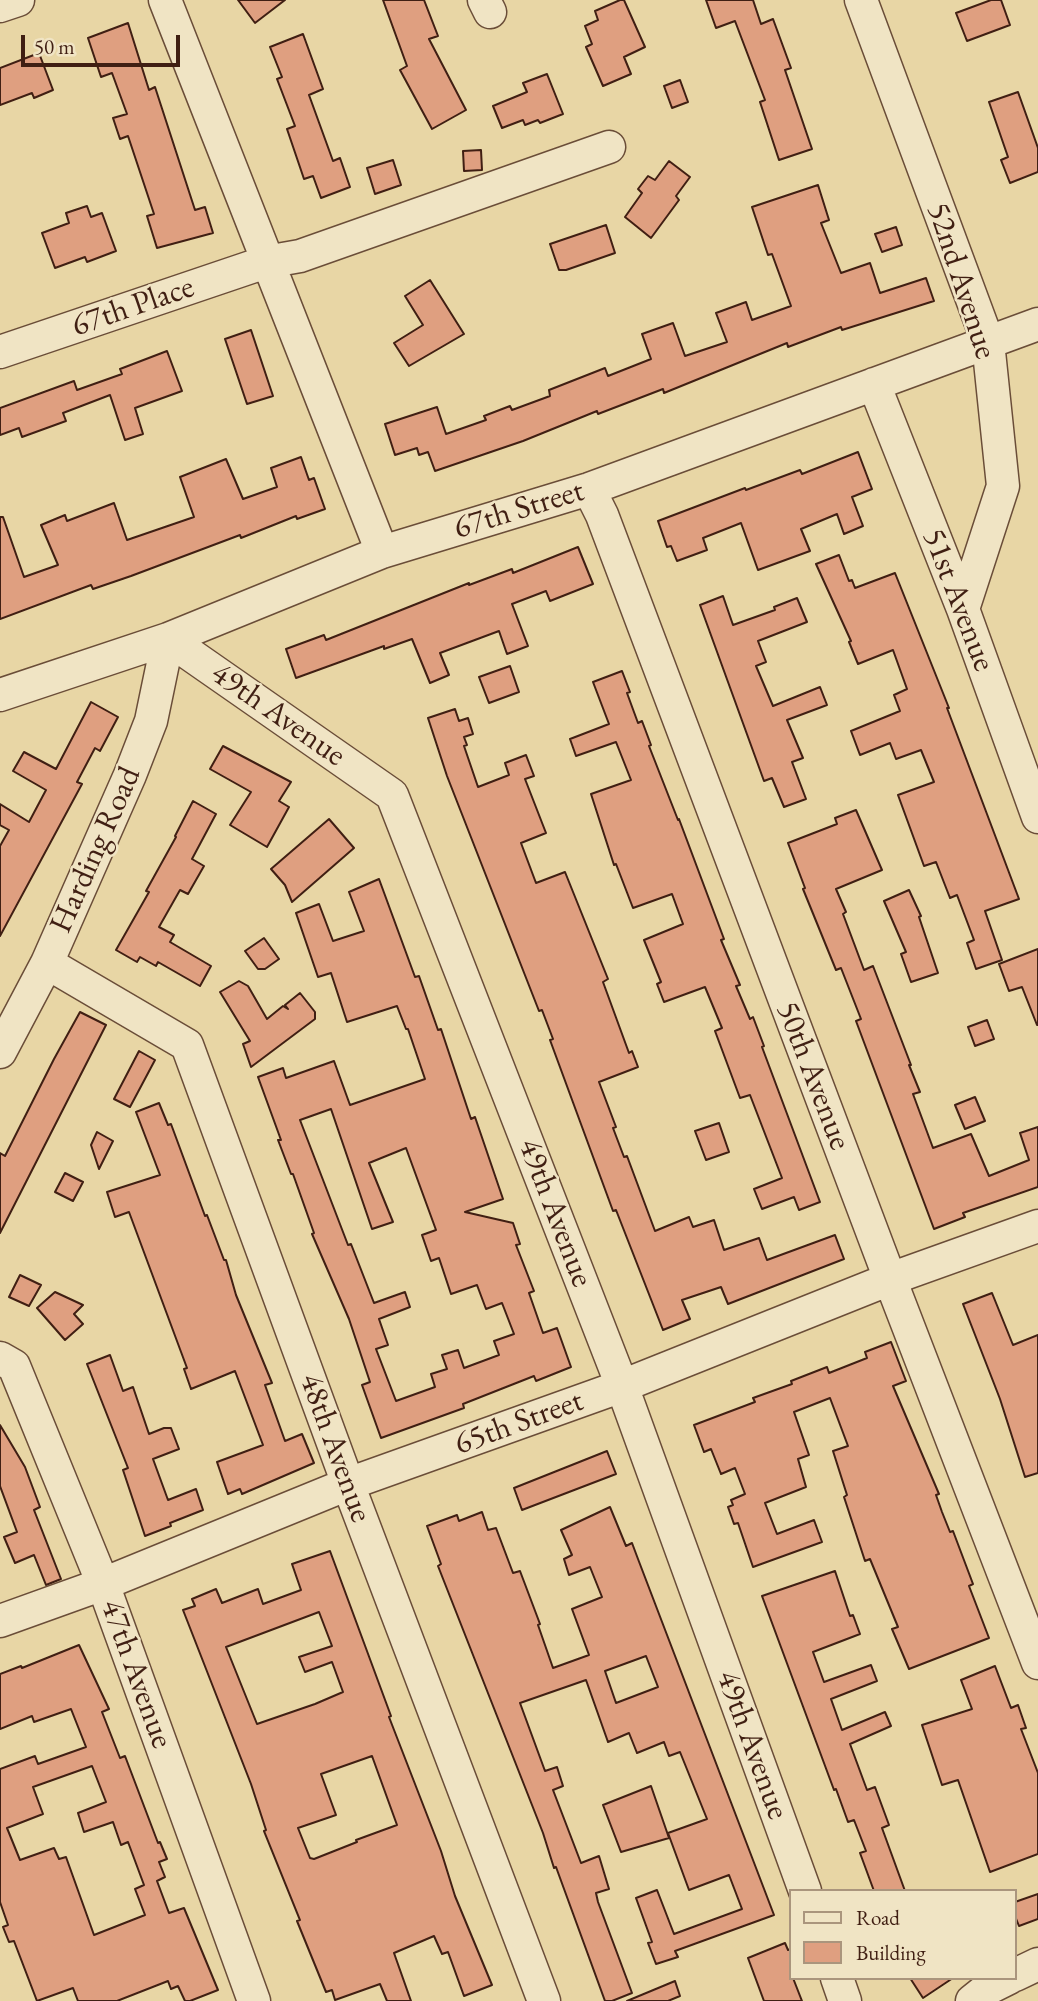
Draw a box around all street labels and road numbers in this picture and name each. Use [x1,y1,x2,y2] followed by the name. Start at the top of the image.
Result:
[918,198,1004,364] street label: 52nd Avenue
[67,268,199,346] street label: 67th Place
[449,472,589,548] street label: 67th Street
[913,523,1003,677] street label: 51st Avenue
[203,655,353,775] street label: 49th Avenue
[42,761,150,939] street label: Harding Road
[767,997,859,1155] street label: 50th Avenue
[509,1134,601,1292] street label: 49th Avenue
[290,1368,380,1528] street label: 48th Avenue
[449,1382,589,1464] street label: 65th Street
[91,1594,181,1754] street label: 47th Avenue
[707,1665,797,1825] street label: 49th Avenue

